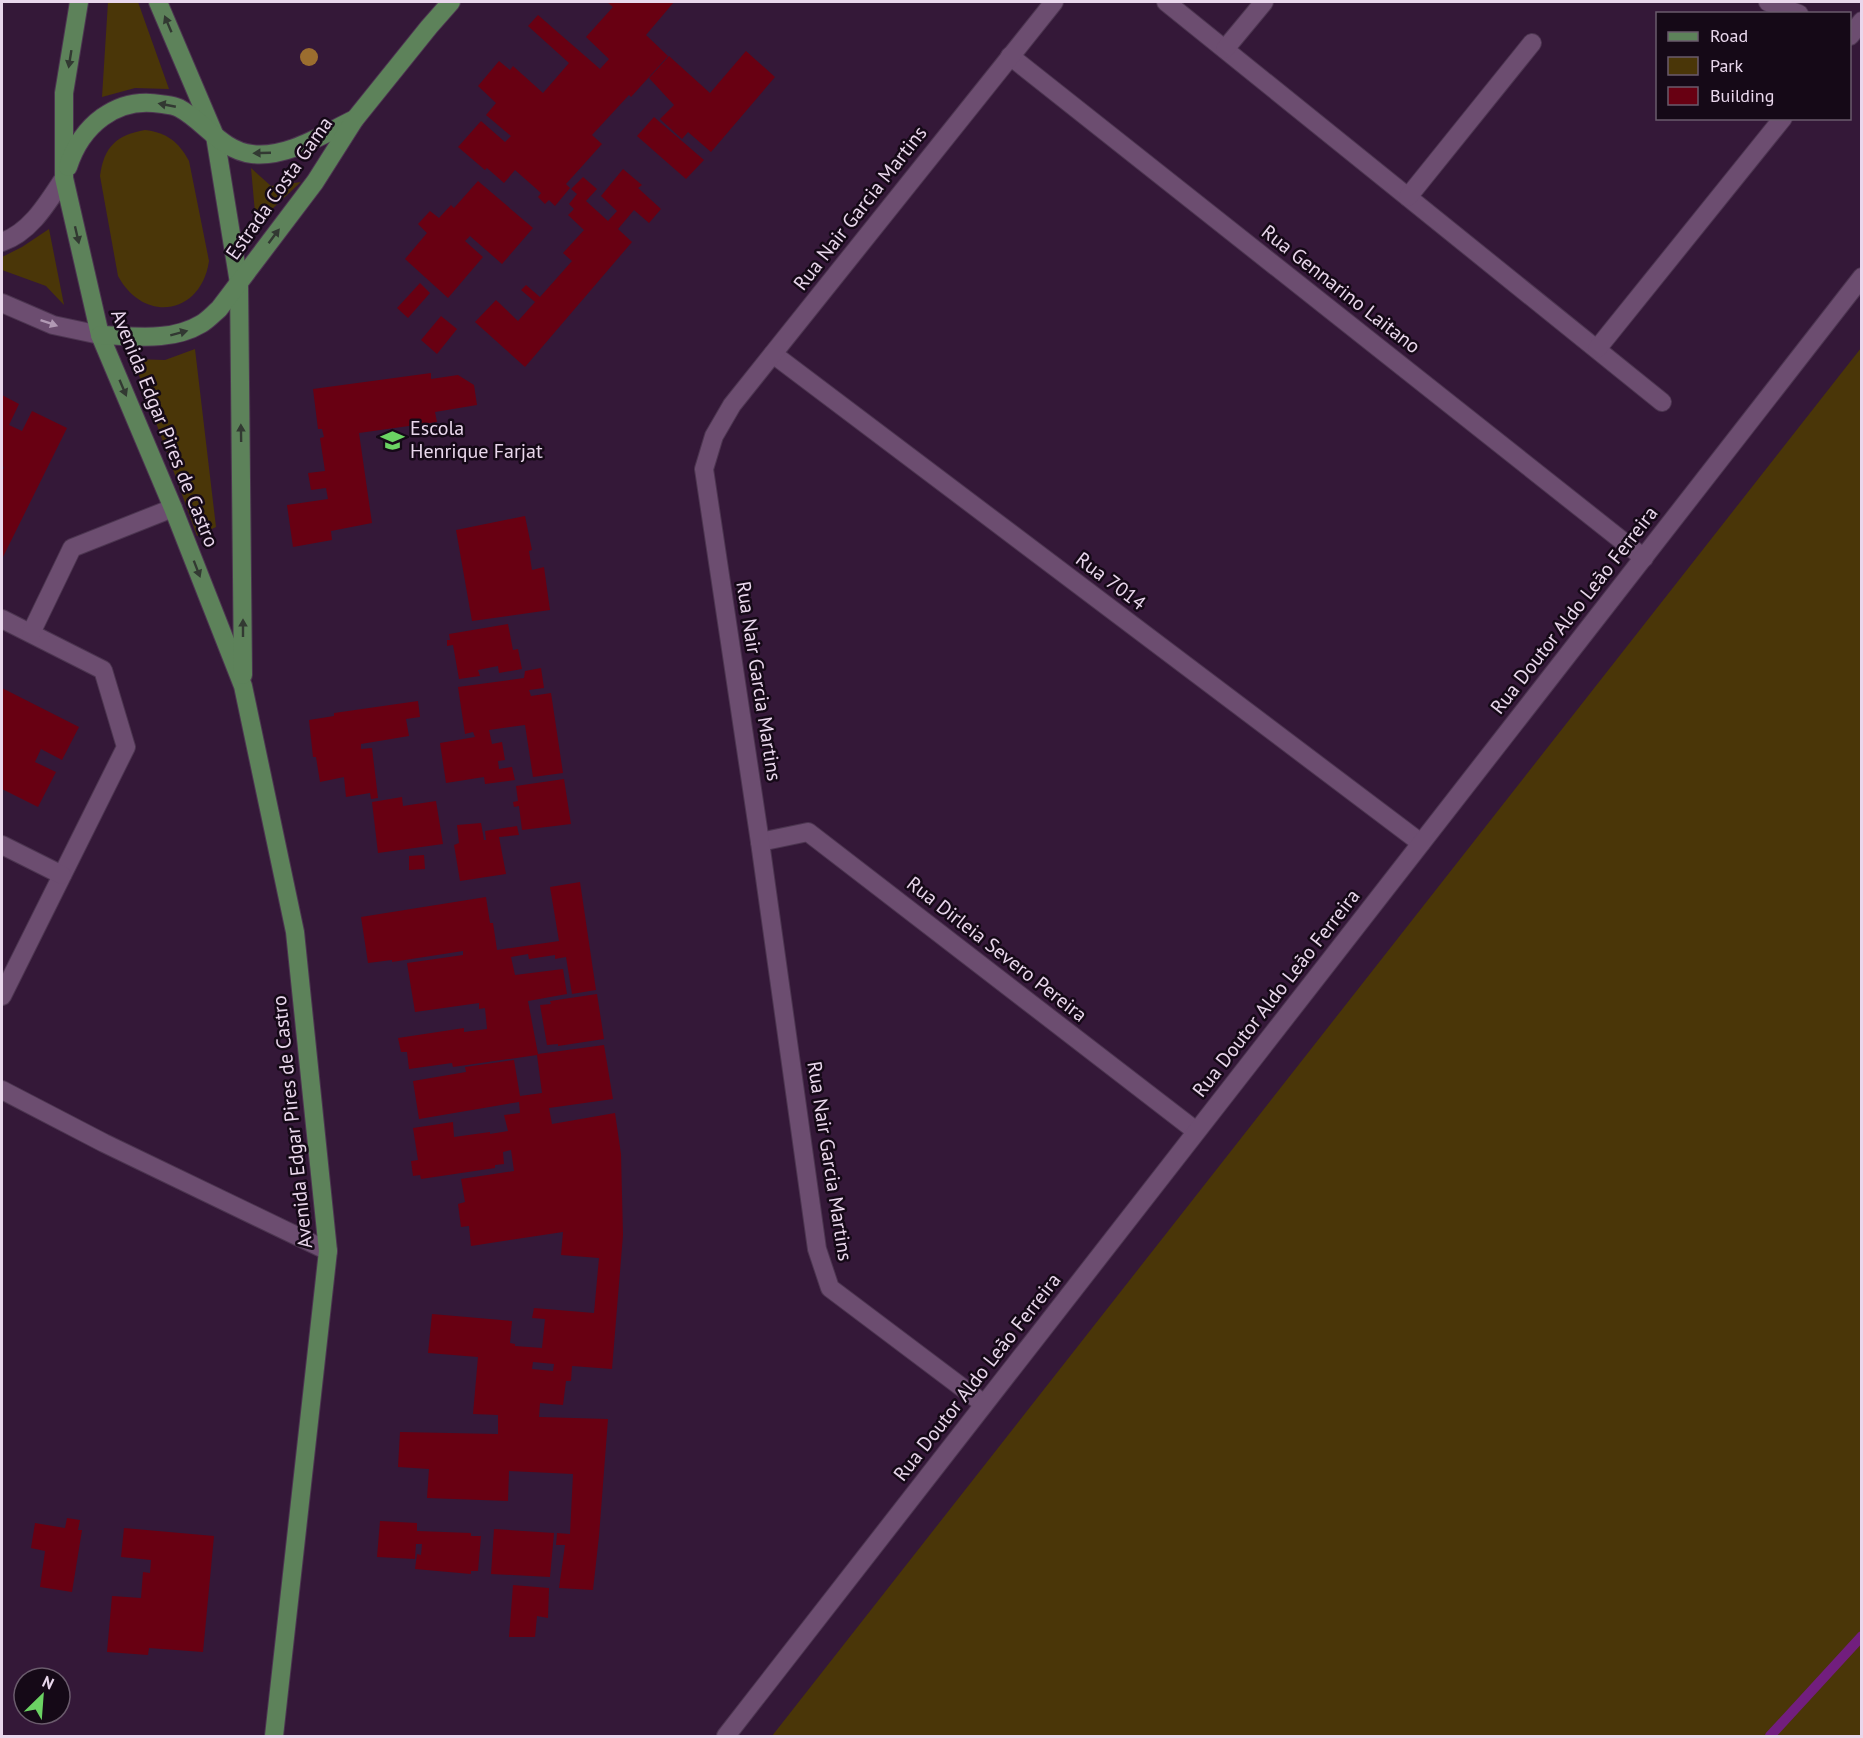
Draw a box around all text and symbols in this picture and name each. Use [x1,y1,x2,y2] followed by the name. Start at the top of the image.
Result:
[1656,12,1851,120] legend
[163,15,172,33] one-way arrow
[1710,24,1748,47] text: Road
[65,50,74,69] one-way arrow
[1710,54,1743,77] text: Park
[1710,84,1774,107] text: Building
[157,100,176,109] one-way arrow
[220,111,338,265] street label: Estrada Costa Gama
[788,120,932,296] street label: Rua Nair Garcia Martins
[252,149,271,158] one-way arrow
[1256,219,1426,359] street label: Rua Gennarino Laitano
[73,225,83,244] one-way arrow
[268,228,280,243] one-way arrow
[105,305,225,551] street label: Avenida Edgar Pires de Castro
[41,318,59,328] one-way arrow
[170,327,188,337] one-way arrow
[118,380,128,398] one-way arrow
[410,415,543,464] place label: Escola Henrique Farjat
[236,423,246,442] one-way arrow
[379,427,405,453] school or university icon: Escola Henrique Farjat
[1485,501,1663,719] street label: Rua Doutor Aldo Leão Ferreira
[1071,546,1151,616] street label: Rua 7014
[193,560,202,578] one-way arrow
[730,579,788,783] street label: Rua Nair Garcia Martins
[238,618,248,637] one-way arrow
[902,870,1092,1028] street label: Rua Dirleia Severo Pereira
[1187,884,1365,1102] street label: Rua Doutor Aldo Leão Ferreira
[266,994,318,1250] street label: Avenida Edgar Pires de Castro
[801,1059,859,1263] street label: Rua Nair Garcia Martins
[888,1268,1066,1486] street label: Rua Doutor Aldo Leão Ferreira
[12,1666,72,1726] north arrow
[39,1671,57,1694] text: N

